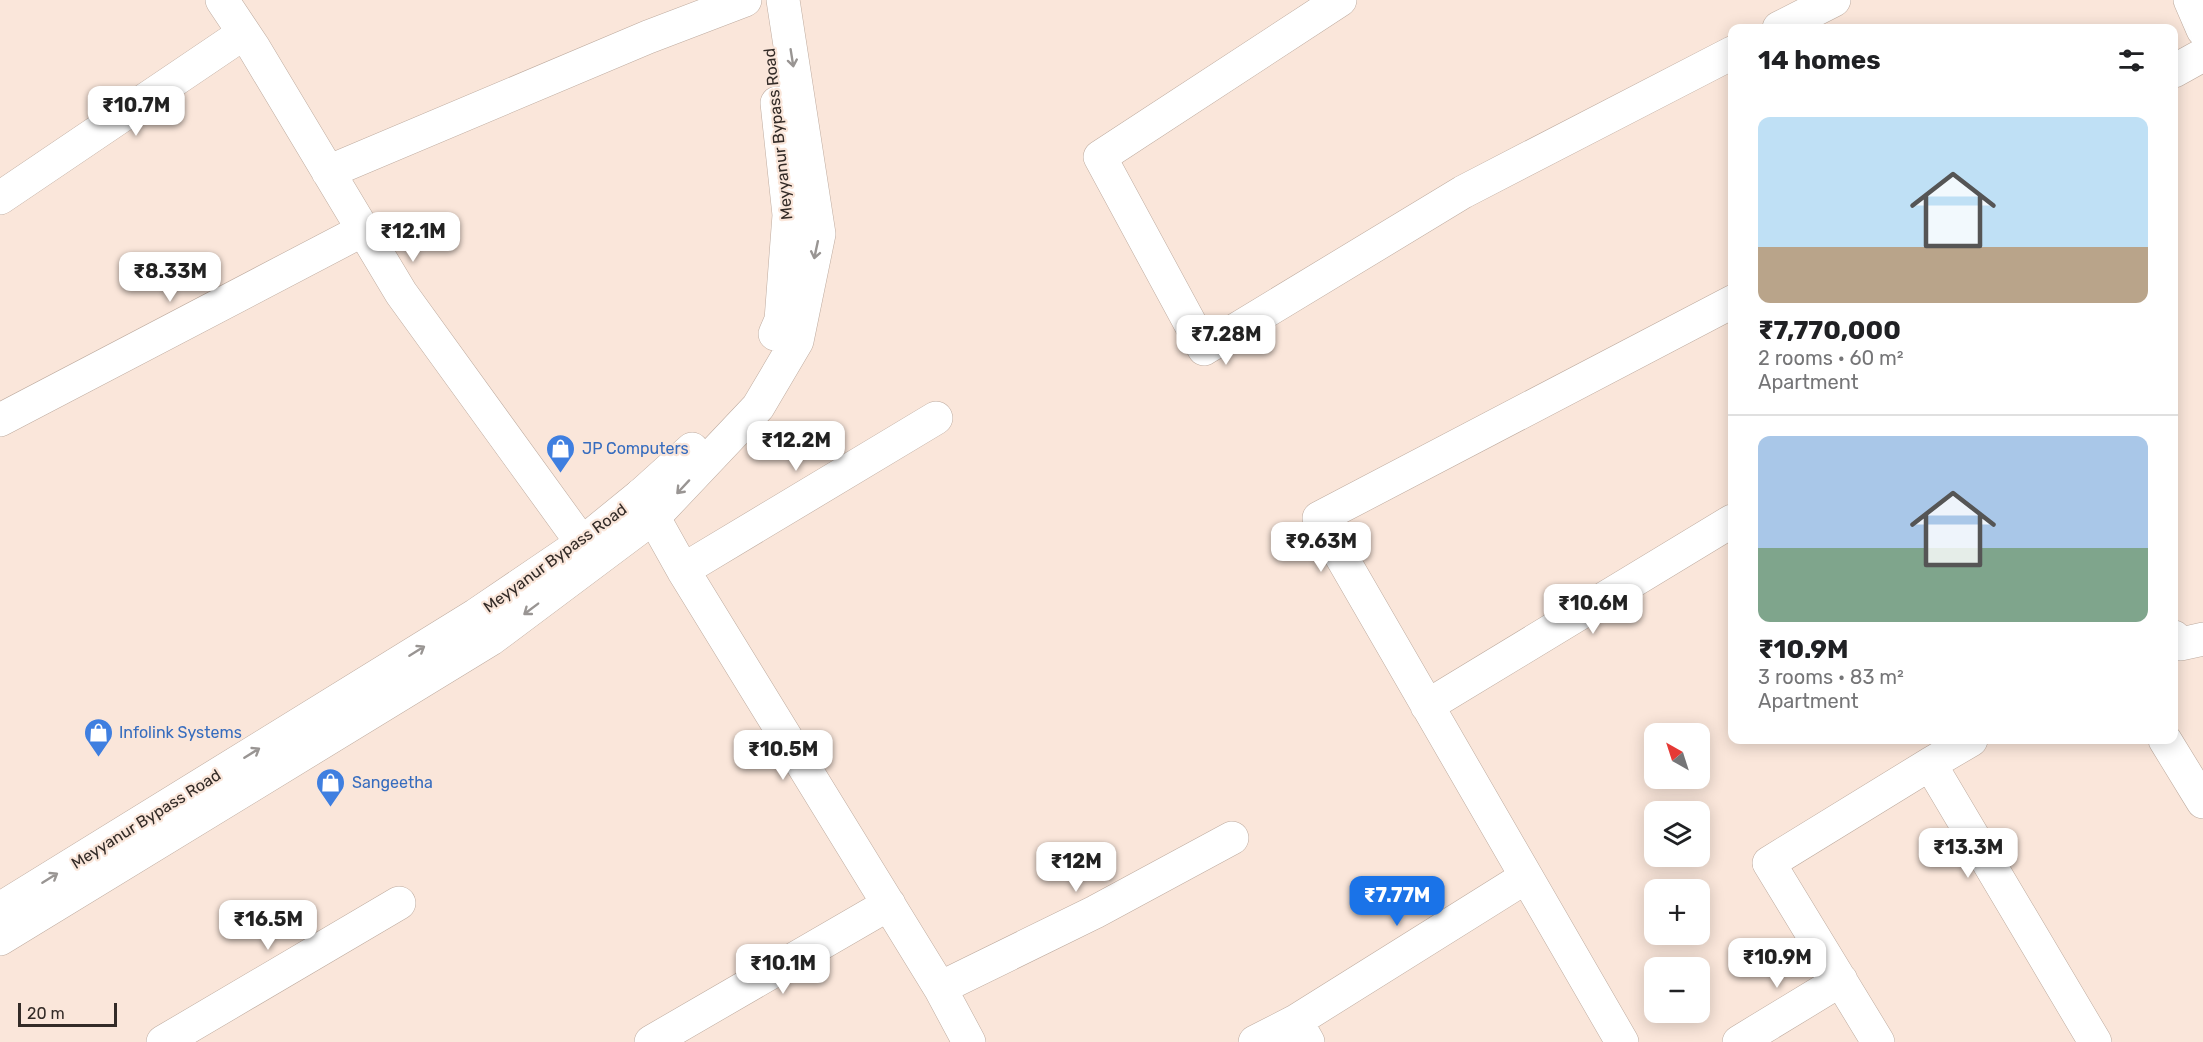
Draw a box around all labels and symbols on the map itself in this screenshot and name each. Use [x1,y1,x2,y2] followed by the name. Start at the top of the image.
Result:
[760,47,796,221] street label: Meyyanur Bypass Road
[787,47,798,67] one-way arrow
[87,86,185,137] pin: ₹10.7M
[364,212,462,263] pin: ₹12.1M
[810,240,821,260] one-way arrow
[121,252,219,303] pin: ₹8.33M
[1177,315,1275,366] pin: ₹7.28M
[747,421,845,472] pin: ₹12.2M
[545,432,577,474] shop icon: JP Computers
[582,439,689,458] place label: JP Computers
[676,479,690,494] one-way arrow
[480,500,630,616] street label: Meyyanur Bypass Road
[1272,522,1370,573] pin: ₹9.63M
[1544,584,1642,635] pin: ₹10.6M
[524,603,540,615] one-way arrow
[409,645,426,658] one-way arrow
[82,716,114,758] shop icon: Infolink Systems
[119,723,242,742] place label: Infolink Systems
[1644,723,1710,789] north arrow
[734,730,832,781] pin: ₹10.5M
[243,747,260,760] one-way arrow
[68,765,224,873] street label: Meyyanur Bypass Road
[315,766,347,808] shop icon: Sangeetha
[352,773,433,792] place label: Sangeetha
[1919,828,2017,879] pin: ₹13.3M
[1040,842,1112,893] pin: ₹12M
[41,871,58,883] one-way arrow
[1348,876,1446,927] pin: ₹7.77M
[219,900,317,951] pin: ₹16.5M
[1728,938,1826,989] pin: ₹10.9M
[734,944,832,995] pin: ₹10.1M
[18,1000,117,1028] scale bar

